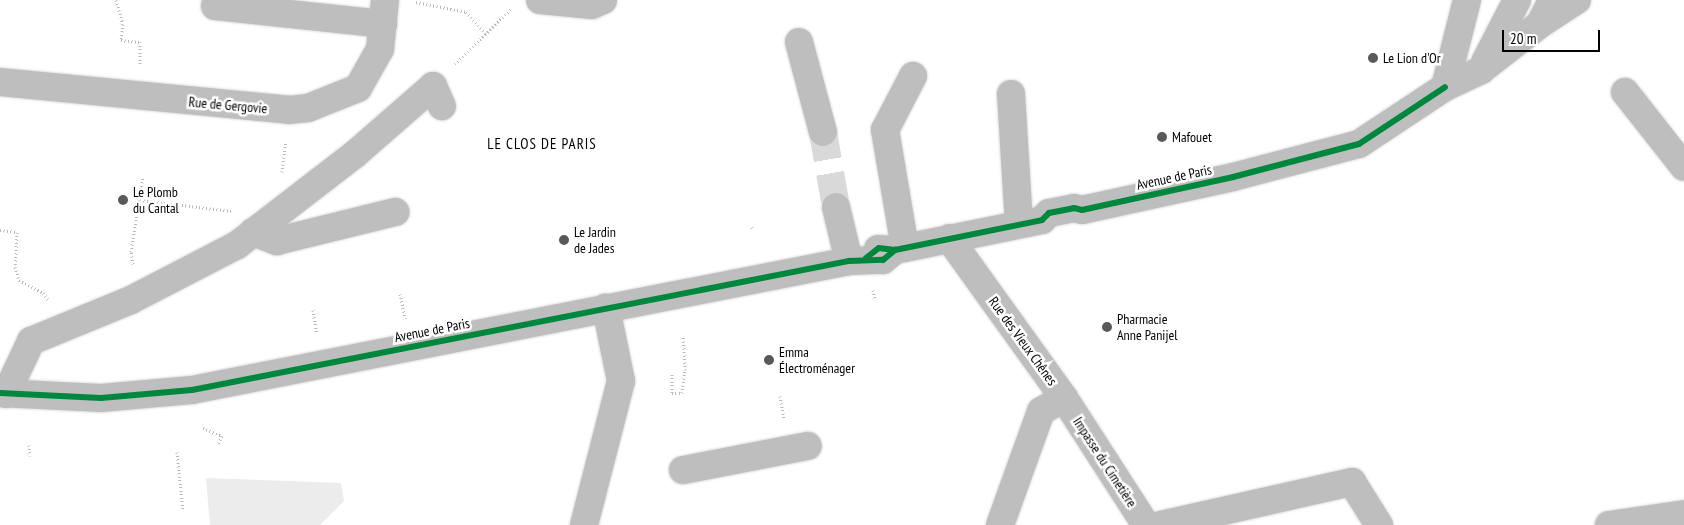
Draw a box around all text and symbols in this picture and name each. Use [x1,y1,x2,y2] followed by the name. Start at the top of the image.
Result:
[1504,20,1602,52] scale bar
[1510,29,1536,48] text: 20 m
[1383,50,1441,66] place label: Le Lion d'Or
[1367,52,1379,64] marker: Le Lion d'Or
[188,93,268,117] street label: Rue de Gergovie
[1172,129,1212,145] place label: Mafouet
[1156,131,1168,143] marker: Mafouet
[485,135,599,153] district label: LE CLOS DE PARIS
[1135,161,1213,193] street label: Avenue de Paris
[133,184,179,216] place label: Le Plomb du Cantal
[117,194,129,206] marker: Le Plomb du Cantal
[574,224,616,256] place label: Le Jardin de Jades
[558,234,570,246] marker: Le Jardin de Jades
[985,293,1061,389] street label: Rue des Vieux Chênes
[1117,311,1177,344] place label: Pharmacie Anne Panijel
[393,314,471,346] street label: Avenue de Paris
[1101,321,1113,333] marker: Pharmacie Anne Panijel
[779,344,855,377] place label: Emma Électroménager
[763,354,775,366] marker: Emma Électroménager
[1070,414,1140,510] street label: Impasse du Cimetière

